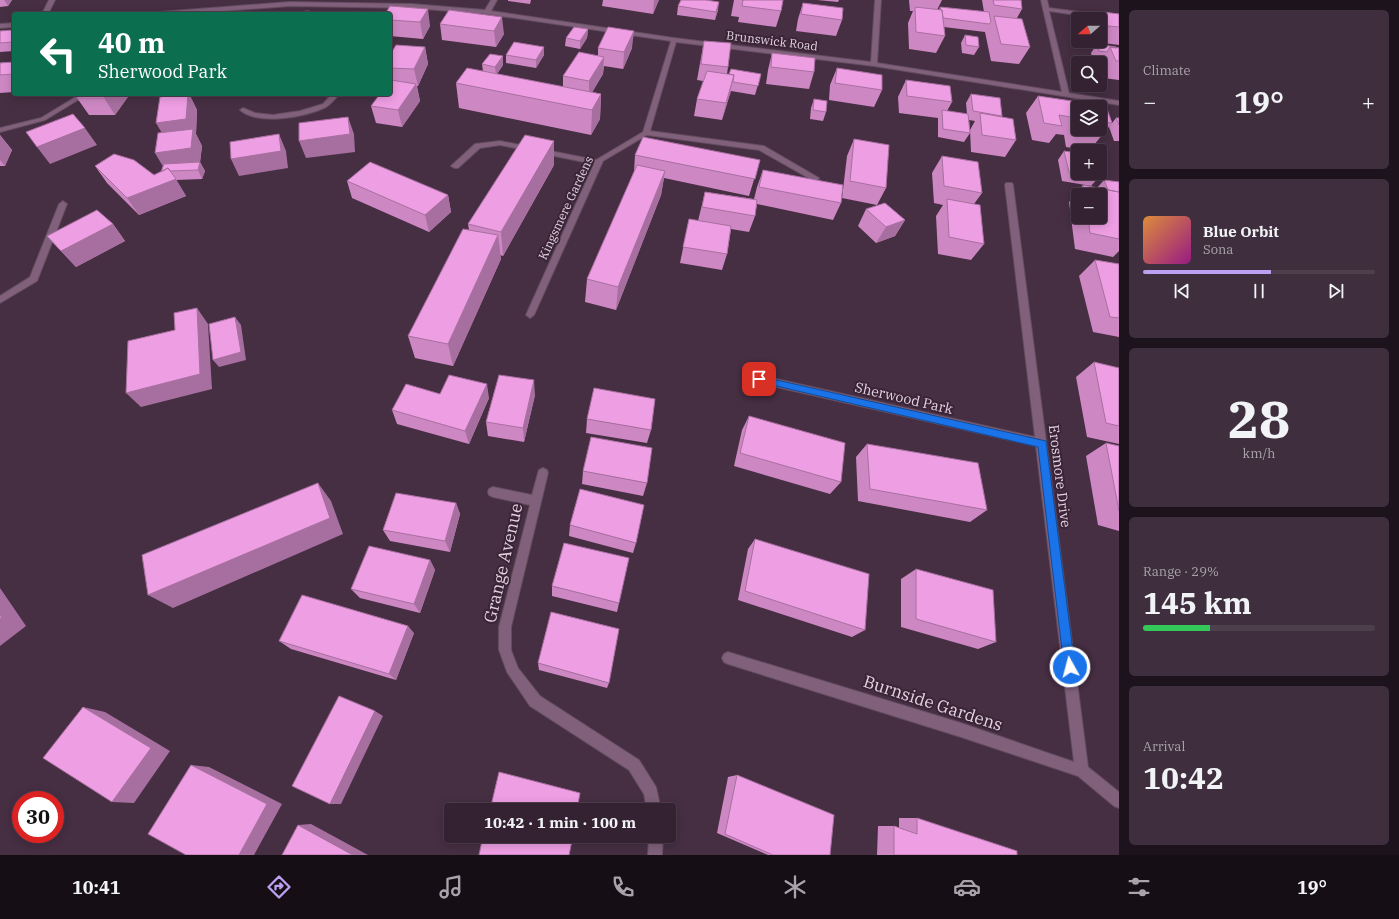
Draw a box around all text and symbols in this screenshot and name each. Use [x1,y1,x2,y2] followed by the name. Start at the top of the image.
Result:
[1071,12,1107,48] north arrow
[1071,12,1107,224] map controls
[98,24,165,61] text: 40 m
[725,27,819,54] street label: Brunswick Road
[32,28,84,80] icon: left
[1071,56,1107,92] button: search
[98,60,227,83] text: Sherwood Park
[1143,62,1190,79] text: Climate
[1234,82,1284,121] text: 19°
[1143,87,1156,116] text: −
[1362,87,1375,116] text: +
[1071,100,1107,136] button: layers
[1071,144,1107,180] button: +
[535,153,596,262] street label: Kingsmere Gardens
[1071,188,1107,224] button: −
[1203,222,1279,241] text: Blue Orbit
[1203,241,1233,258] text: Sona
[1171,280,1193,302] icon: previous
[1248,280,1270,302] icon: pause
[1325,280,1347,302] icon: next
[742,362,776,396] pin
[748,368,770,390] icon: arrive
[853,378,956,418] street label: Sherwood Park
[1228,385,1290,452] text: 28
[1045,424,1075,528] street label: Erosmore Drive
[1243,445,1275,462] text: km/h
[479,501,527,625] street label: Grange Avenue
[1143,563,1219,580] text: Range · 29%
[1143,583,1252,622] text: 145 km
[1049,646,1091,688] position arrow
[861,670,1005,736] street label: Burnside Gardens
[1143,738,1185,755] text: Arrival
[1143,758,1224,797] text: 10:42
[12,791,64,843] speed limit sign: 30
[484,813,636,832] text: 10:42 · 1 min · 100 m
[265,873,293,901] icon: directions
[437,873,465,901] icon: music
[609,873,637,901] icon: phone
[781,873,809,901] icon: climate
[953,873,981,901] icon: car
[1125,873,1153,901] icon: filters
[72,876,121,899] text: 10:41
[1297,876,1327,899] text: 19°

